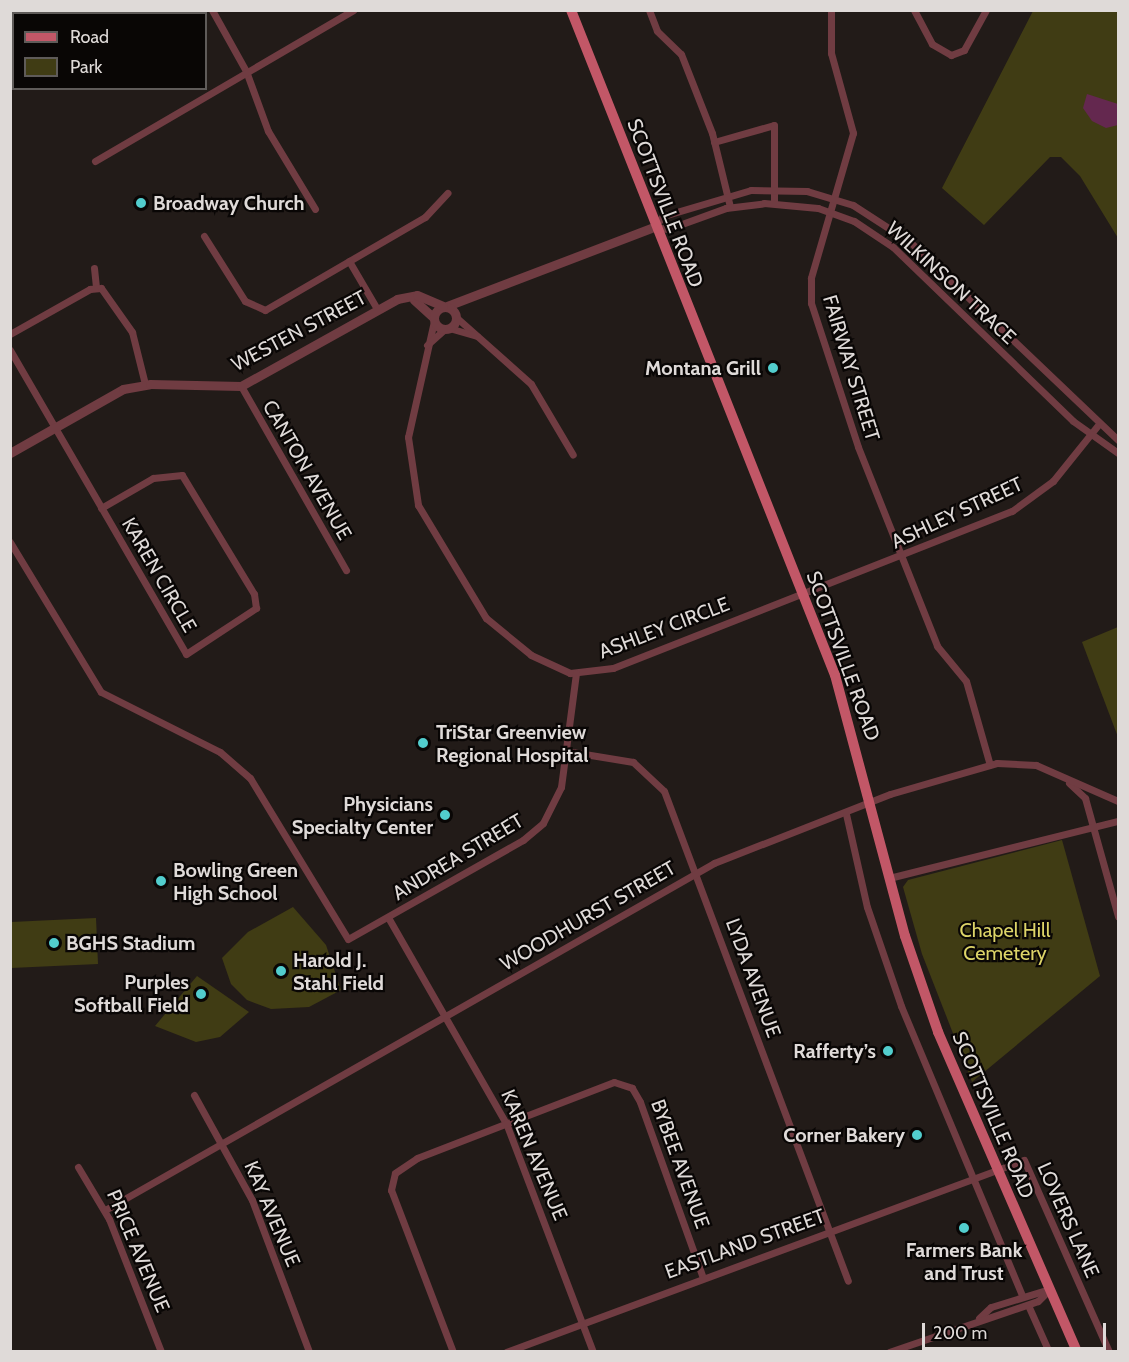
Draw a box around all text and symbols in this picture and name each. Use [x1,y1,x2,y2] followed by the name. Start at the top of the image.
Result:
[12,12,207,90] legend
[70,26,109,48] text: Road
[70,56,102,78] text: Park
[622,115,708,291] street label: SCOTTSVILLE ROAD
[153,191,305,215] place label: Broadway Church
[134,196,148,210] marker: Broadway Church
[881,217,1021,349] street label: WILKINSON TRACE
[227,285,371,377] street label: WESTEN STREET
[817,292,885,444] street label: FAIRWAY STREET
[645,356,761,380] place label: Montana Grill
[766,361,780,375] marker: Montana Grill
[257,396,357,544] street label: CANTON AVENUE
[887,472,1027,554] street label: ASHLEY STREET
[117,513,201,637] street label: KAREN CIRCLE
[801,568,885,744] street label: SCOTTSVILLE ROAD
[595,592,733,664] street label: ASHLEY CIRCLE
[436,720,588,767] place label: TriStar Greenview Regional Hospital
[414,734,432,752] marker: TriStar Greenview Regional Hospital
[292,792,433,839] place label: Physicians Specialty Center
[438,808,452,822] marker: Physicians Specialty Center
[388,809,528,905] street label: ANDREA STREET
[496,856,680,976] street label: WOODHURST STREET
[173,858,298,905] place label: Bowling Green High School
[154,874,168,888] marker: Bowling Green High School
[720,915,786,1041] street label: LYDA AVENUE
[960,919,1050,966] park label: Chapel Hill Cemetery
[66,931,195,955] place label: BGHS Stadium
[47,936,61,950] marker: BGHS Stadium
[293,948,384,995] place label: Harold J. Stahl Field
[274,964,288,978] marker: Harold J. Stahl Field
[74,970,189,1017] place label: Purples Softball Field
[194,987,208,1001] marker: Purples Softball Field
[947,1028,1039,1202] street label: SCOTTSVILLE ROAD
[793,1039,876,1063] place label: Rafferty’s
[881,1044,895,1058] marker: Rafferty’s
[496,1086,572,1224] street label: KAREN AVENUE
[646,1096,714,1232] street label: BYBEE AVENUE
[783,1123,905,1147] place label: Corner Bakery
[910,1128,924,1142] marker: Corner Bakery
[239,1158,305,1270] street label: KAY AVENUE
[1032,1159,1104,1281] street label: LOVERS LANE
[101,1186,175,1316] street label: PRICE AVENUE
[662,1204,828,1284] street label: EASTLAND STREET
[957,1221,971,1235] marker: Farmers Bank and Trust
[906,1238,1022,1285] place label: Farmers Bank and Trust
[925,1311,1110,1349] scale bar
[933,1322,987,1344] text: 200 m

